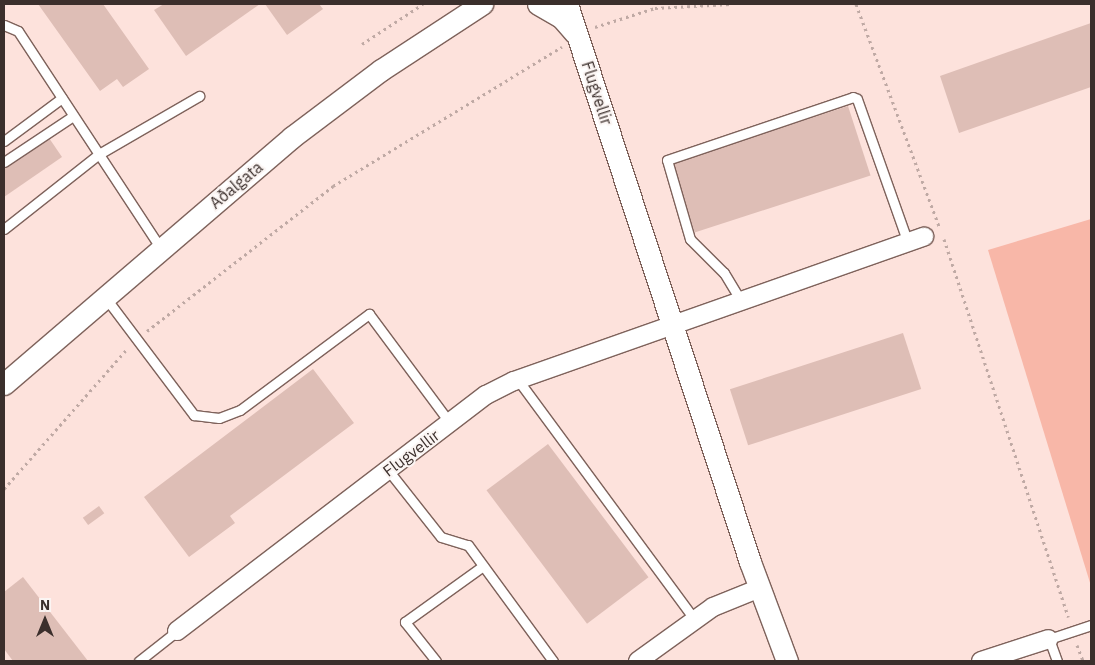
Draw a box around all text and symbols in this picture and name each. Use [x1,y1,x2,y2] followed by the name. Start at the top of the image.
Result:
[578,59,616,127] street label: Flugvellir
[206,157,266,213] street label: Aðalgata
[379,426,443,480] street label: Flugvellir
[20,595,70,645] north arrow
[40,596,50,614] text: N

